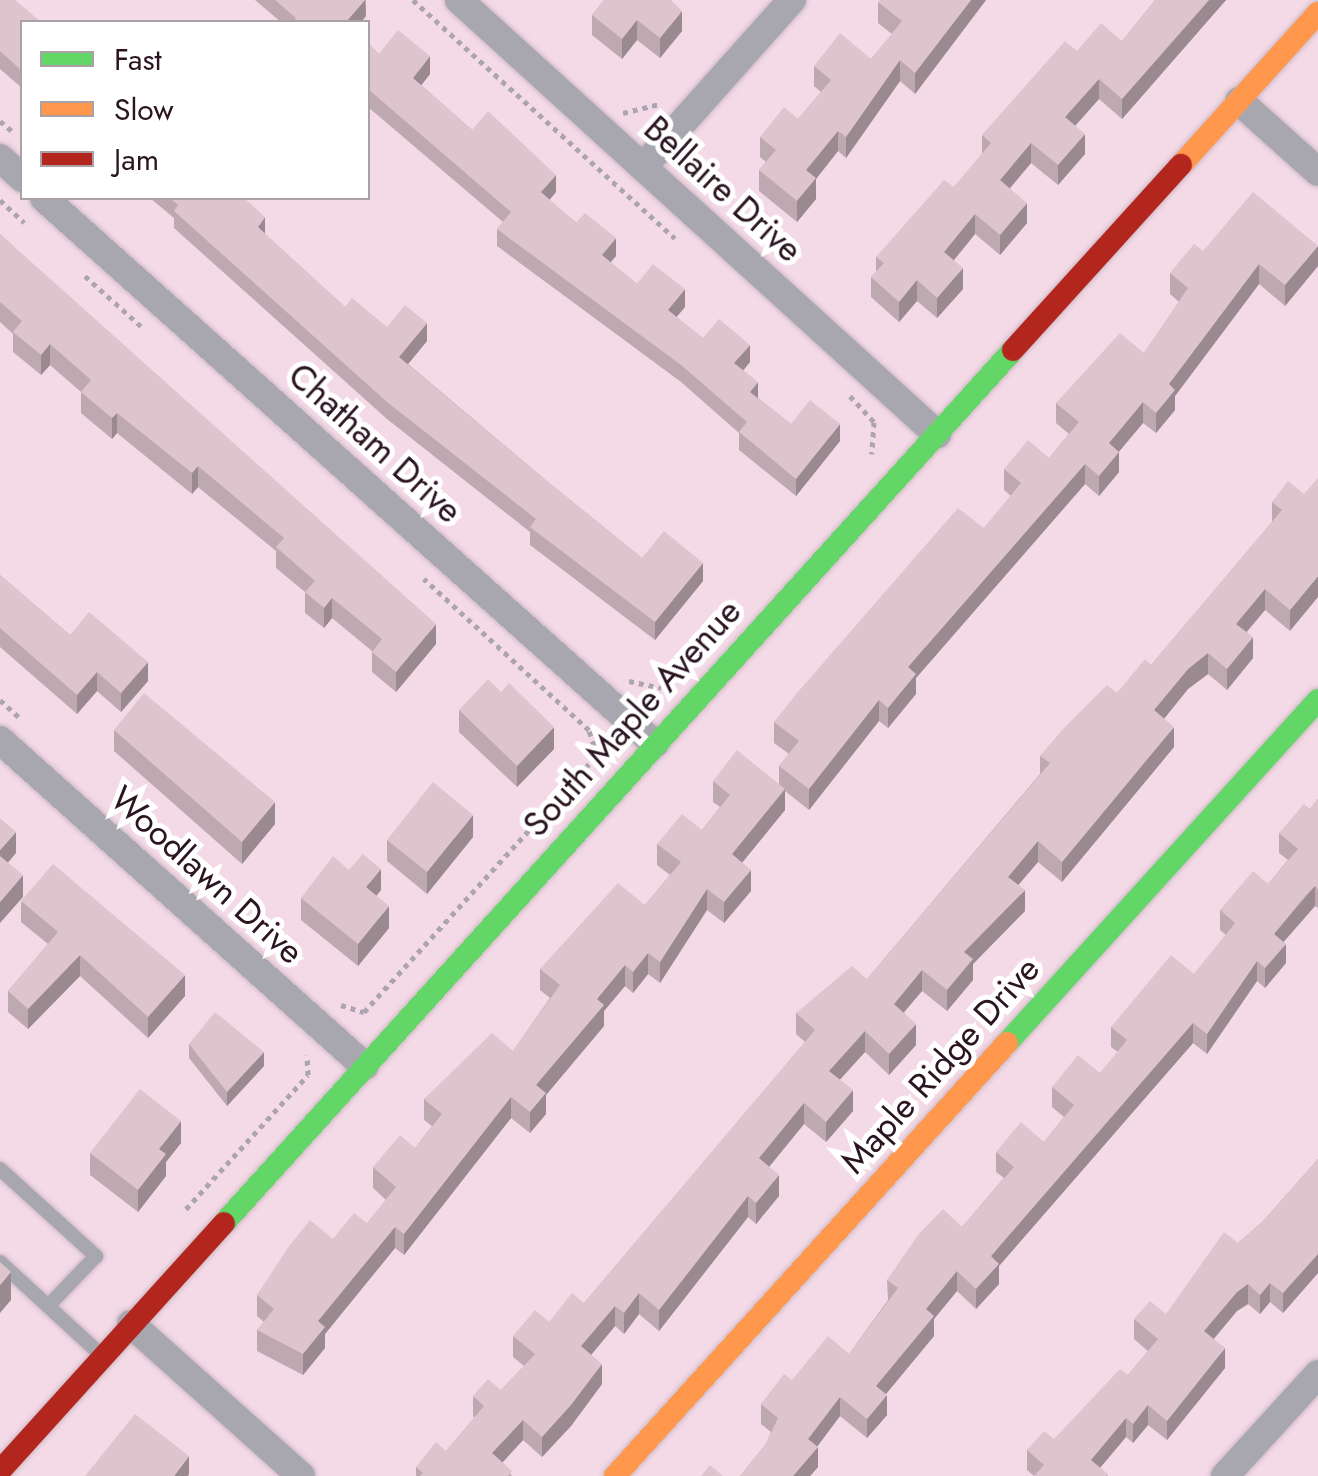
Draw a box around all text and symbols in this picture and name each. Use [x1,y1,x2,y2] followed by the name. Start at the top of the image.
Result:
[20,20,370,200] legend
[114,38,162,81] text: Fast
[114,88,174,131] text: Slow
[636,107,810,271] street label: Bellaire Drive
[114,138,159,181] text: Jam
[280,354,470,532] street label: Chatham Drive
[514,591,750,845] street label: South Maple Avenue
[102,777,312,973] street label: Woodlawn Drive
[832,948,1048,1182] street label: Maple Ridge Drive

